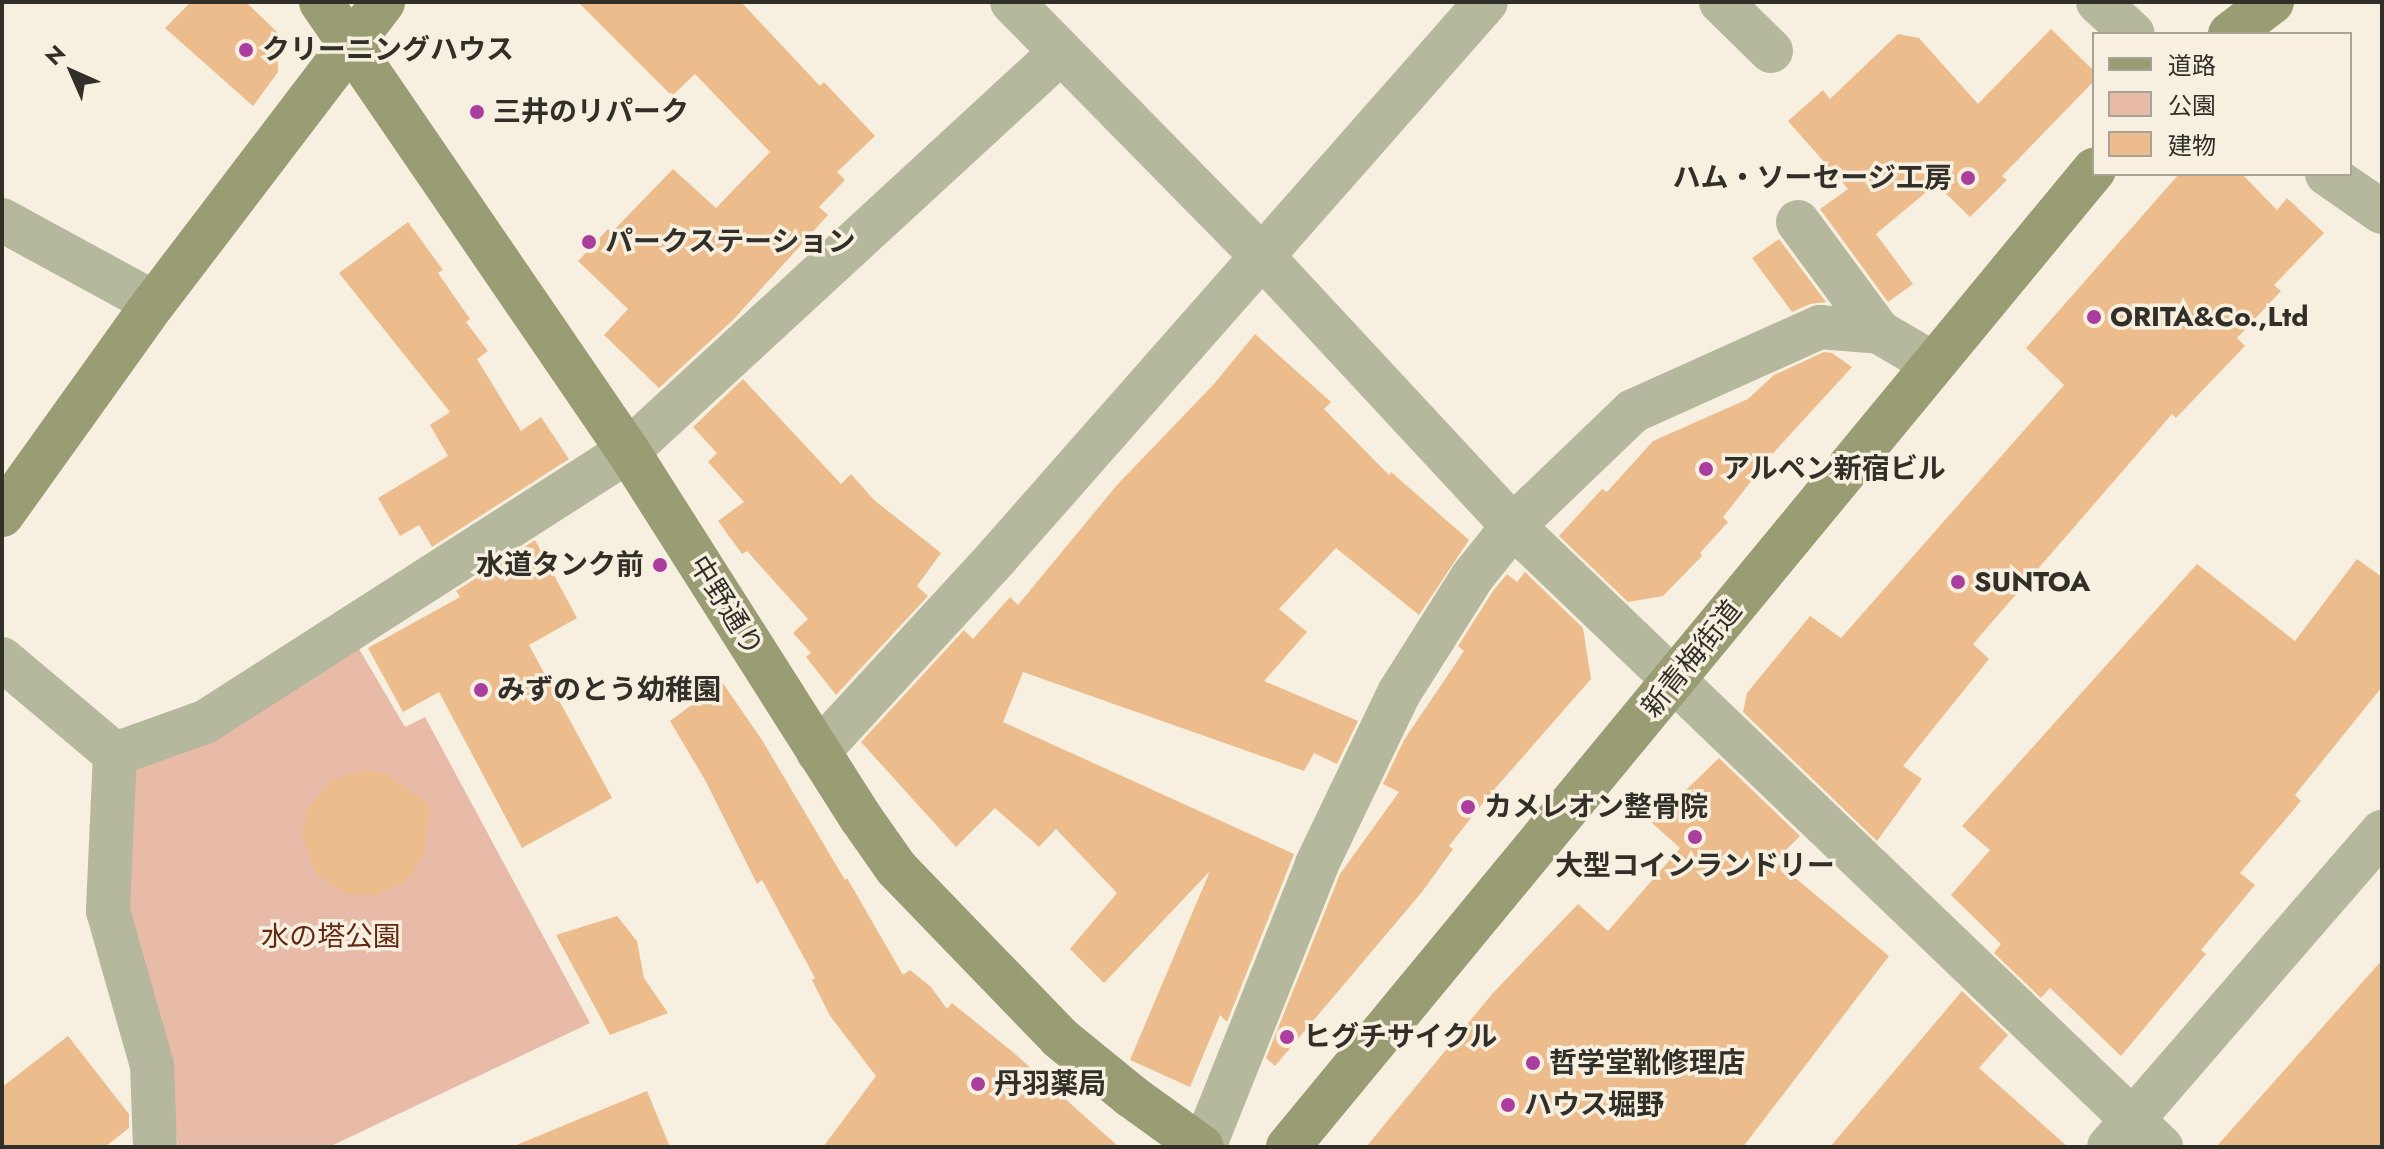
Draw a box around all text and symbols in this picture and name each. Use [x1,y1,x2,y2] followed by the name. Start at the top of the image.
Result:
[32,32,112,112] north arrow
[2092,32,2352,176] legend
[262,33,514,67] place label: クリーニングハウス
[38,38,73,73] text: N
[237,41,255,59] marker: クリーニングハウス
[2168,48,2216,83] text: 道路
[2168,88,2216,123] text: 公園
[493,95,689,129] place label: 三井のリパーク
[468,103,486,121] marker: 三井のリパーク
[2168,128,2216,163] text: 建物
[1672,161,1952,195] place label: ハム・ソーセージ工房
[1959,169,1977,187] marker: ハム・ソーセージ工房
[605,225,857,259] place label: パークステーション
[580,233,598,251] marker: パークステーション
[2110,300,2308,334] place label: ORITA&Co.,Ltd
[2085,308,2103,326] marker: ORITA&Co.,Ltd
[1722,452,1946,486] place label: アルペン新宿ビル
[1697,460,1715,478] marker: アルペン新宿ビル
[476,548,644,582] place label: 水道タンク前
[682,550,770,662] street label: 中野通り
[651,556,669,574] marker: 水道タンク前
[1974,565,2090,599] place label: SUNTOA
[1949,573,1967,591] marker: SUNTOA
[1635,594,1749,724] street label: 新青梅街道
[497,673,721,707] place label: みずのとう幼稚園
[472,681,490,699] marker: みずのとう幼稚園
[1484,790,1708,824] place label: カメレオン整骨院
[1459,798,1477,816] marker: カメレオン整骨院
[1686,828,1704,846] marker: 大型コインランドリー
[1555,849,1835,883] place label: 大型コインランドリー
[261,920,401,954] park label: 水の塔公園
[1303,1020,1499,1054] place label: ヒグチサイクル
[1278,1028,1296,1046] marker: ヒグチサイクル
[1549,1046,1745,1080] place label: 哲学堂靴修理店
[1524,1054,1542,1072] marker: 哲学堂靴修理店
[994,1067,1106,1101] place label: 丹羽薬局
[969,1075,987,1093] marker: 丹羽薬局
[1524,1088,1664,1122] place label: ハウス堀野
[1499,1096,1517,1114] marker: ハウス堀野

